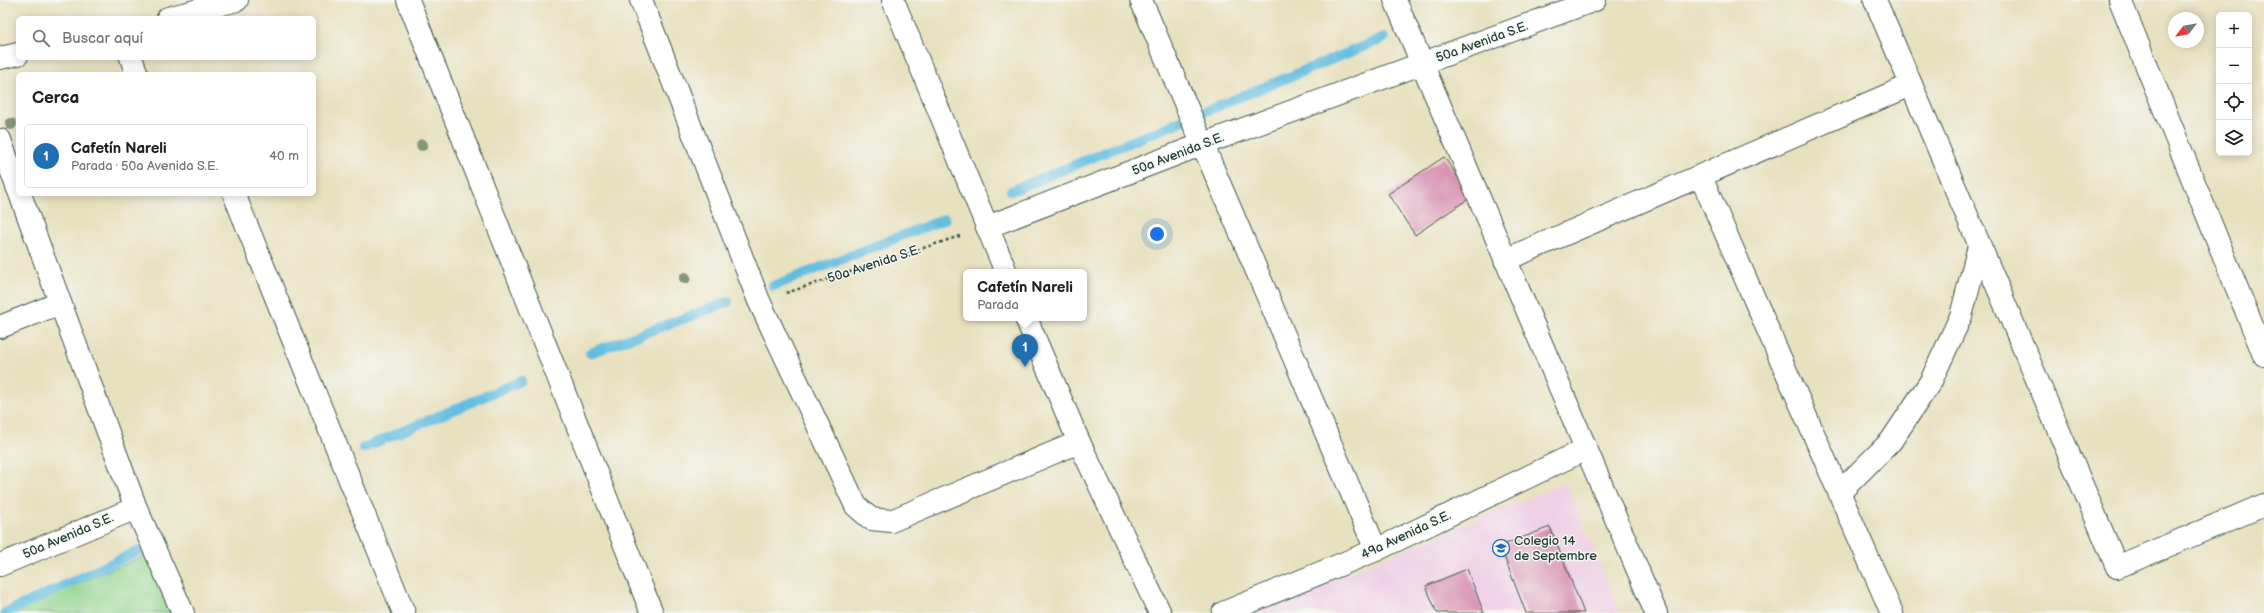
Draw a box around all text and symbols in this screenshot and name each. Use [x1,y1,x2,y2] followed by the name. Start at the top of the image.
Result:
[2168,12,2204,48] north arrow
[2216,12,2252,156] map controls
[2216,12,2252,48] button: +
[16,16,316,60] search box
[1434,18,1531,66] street label: 50a Avenida S.E.
[30,27,52,49] icon: search
[62,29,143,48] text: Buscar aquí
[2216,48,2252,84] button: −
[2216,84,2252,120] button: locate
[32,88,79,108] text: Cerca
[2216,120,2252,156] button: layers
[1130,129,1227,179] street label: 50a Avenida S.E.
[71,139,167,158] text: Cafetín Nareli
[43,148,49,164] text: 1
[269,148,299,164] text: 40 m
[71,158,218,174] text: Parada · 50a Avenida S.E.
[1147,224,1167,244] your location
[825,241,923,287] street label: 50a Avenida S.E.
[963,269,1087,321] popup
[977,278,1073,297] text: Cafetín Nareli
[977,297,1019,313] text: Parada
[1012,334,1038,367] pin: 1
[1358,507,1454,563] street label: 49a Avenida S.E.
[20,509,116,562] street label: 50a Avenida S.E.
[1514,533,1597,564] place label: Colegio 14 de Septembre
[1491,538,1511,558] school or university icon: Colegio 14 de Septembre

